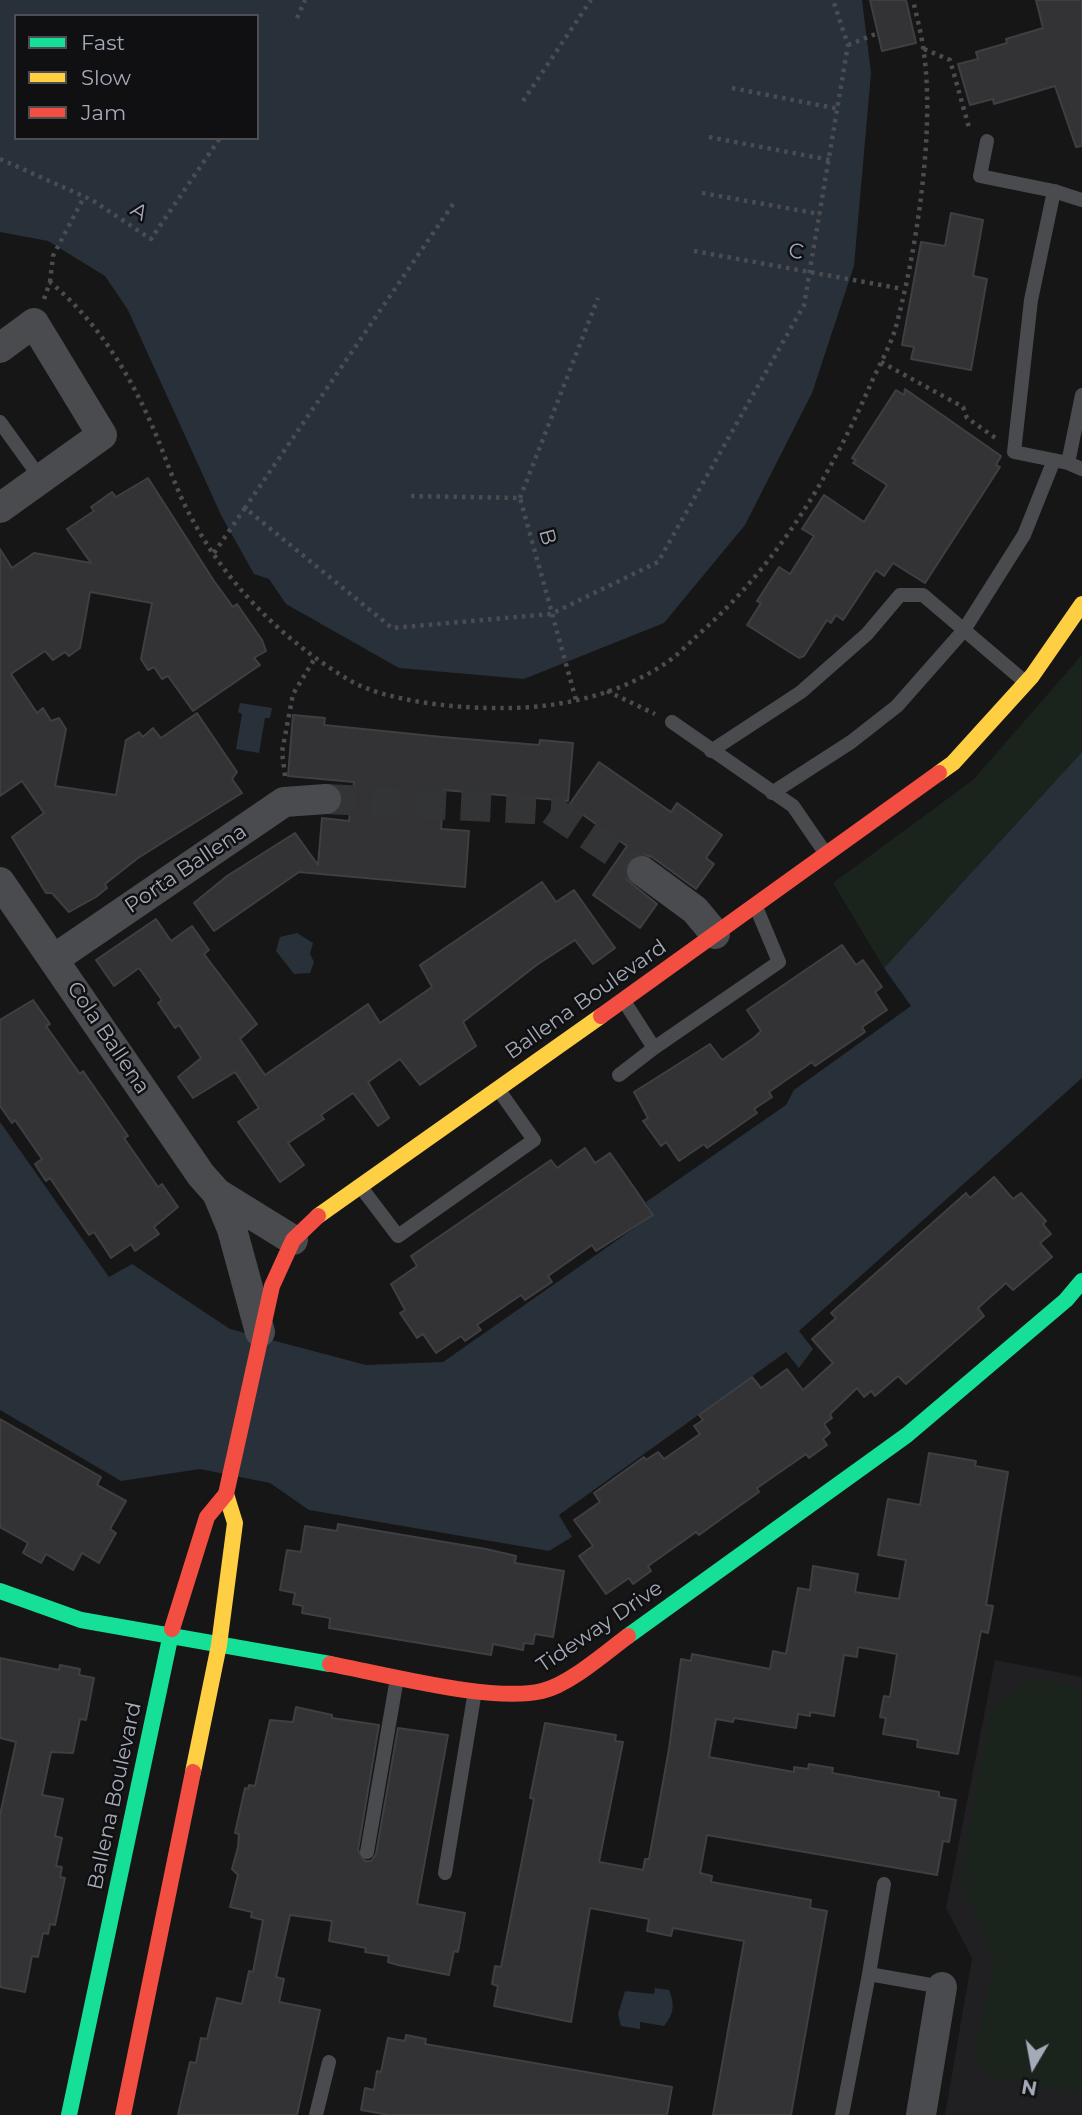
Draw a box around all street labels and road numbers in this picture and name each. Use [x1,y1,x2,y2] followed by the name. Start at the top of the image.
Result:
[126,197,152,227] street label: A
[786,238,806,266] street label: C
[533,526,561,548] street label: B
[120,819,252,919] street label: Porta Ballena
[500,935,672,1065] street label: Ballena Boulevard
[61,977,155,1099] street label: Cola Ballena
[532,1576,668,1678] street label: Tideway Drive
[83,1700,147,1892] street label: Ballena Boulevard

